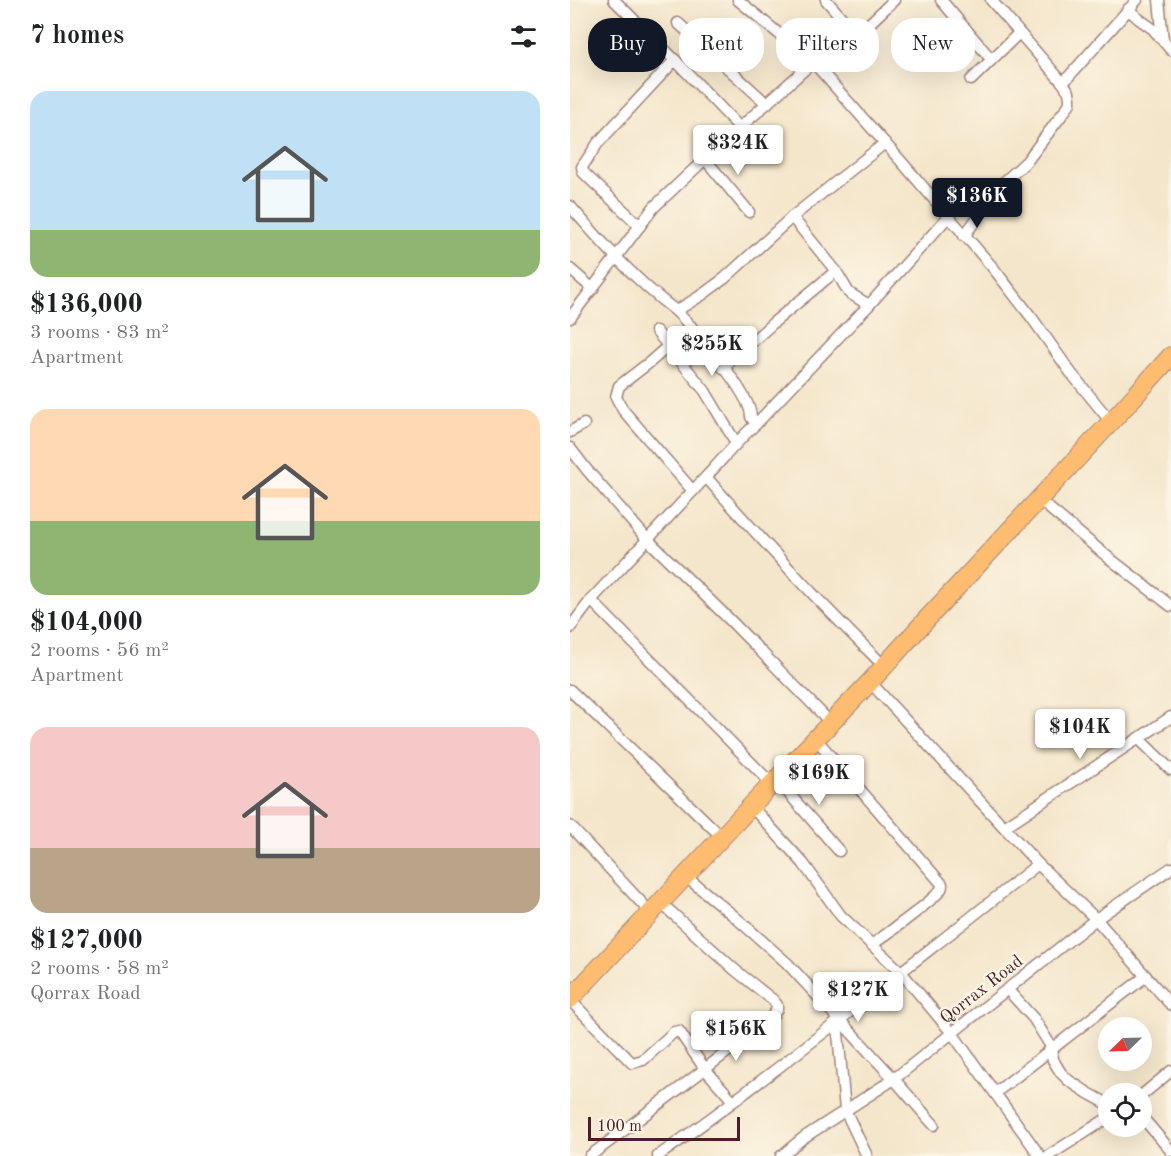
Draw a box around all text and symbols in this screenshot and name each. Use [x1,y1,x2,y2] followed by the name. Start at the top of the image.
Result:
[588,18,667,72] chip: Buy
[679,18,764,72] chip: Rent
[776,18,879,72] chip: Filters
[891,18,975,72] chip: New
[507,20,540,53] icon: filters
[30,23,124,49] text: 7 homes
[696,125,780,176] pin: $324K
[231,130,339,238] icon: home
[707,134,769,154] text: $324K
[935,178,1019,229] pin: $136K
[946,187,1008,207] text: $136K
[30,292,143,318] text: $136,000
[30,323,169,343] text: 3 rooms · 83 m²
[670,326,754,377] pin: $255K
[681,335,743,355] text: $255K
[30,348,124,368] text: Apartment
[231,448,339,556] icon: home
[30,610,143,636] text: $104,000
[30,641,169,661] text: 2 rooms · 56 m²
[30,666,124,686] text: Apartment
[1038,709,1122,760] pin: $104K
[1049,718,1111,738] text: $104K
[777,755,861,806] pin: $169K
[788,764,850,784] text: $169K
[231,766,339,874] icon: home
[30,928,143,954] text: $127,000
[937,952,1026,1028] street label: Qorrax Road
[30,959,169,979] text: 2 rooms · 58 m²
[816,972,900,1023] pin: $127K
[827,981,889,1001] text: $127K
[30,984,141,1004] text: Qorrax Road
[694,1011,778,1062] pin: $156K
[1098,1017,1152,1071] north arrow
[1098,1017,1152,1137] map controls
[705,1020,767,1040] text: $156K
[1098,1083,1152,1137] button: locate
[588,1114,740,1142] scale bar
[597,1119,642,1135] text: 100 m

